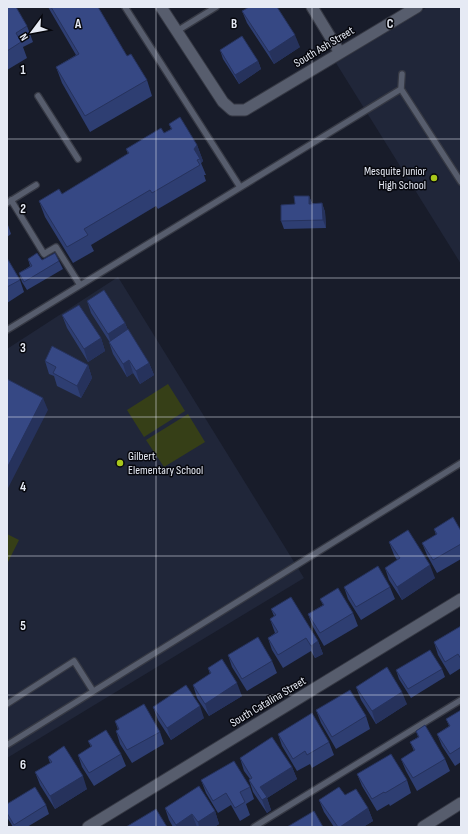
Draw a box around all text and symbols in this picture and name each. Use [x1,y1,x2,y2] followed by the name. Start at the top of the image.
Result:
[12,12,52,52] north arrow
[74,16,82,32] text: A
[231,16,237,32] text: B
[387,16,394,32] text: C
[291,23,357,71] street label: South Ash Street
[17,31,31,43] text: N
[20,62,26,78] text: 1
[364,164,427,193] place label: Mesquite Junior High School
[429,173,439,183] marker: Mesquite Junior High School
[20,201,26,217] text: 2
[20,340,26,356] text: 3
[128,449,203,478] place label: Gilbert Elementary School
[115,458,125,468] marker: Gilbert Elementary School
[20,479,26,495] text: 4
[20,618,26,634] text: 5
[227,673,309,731] street label: South Catalina Street
[20,757,26,773] text: 6

